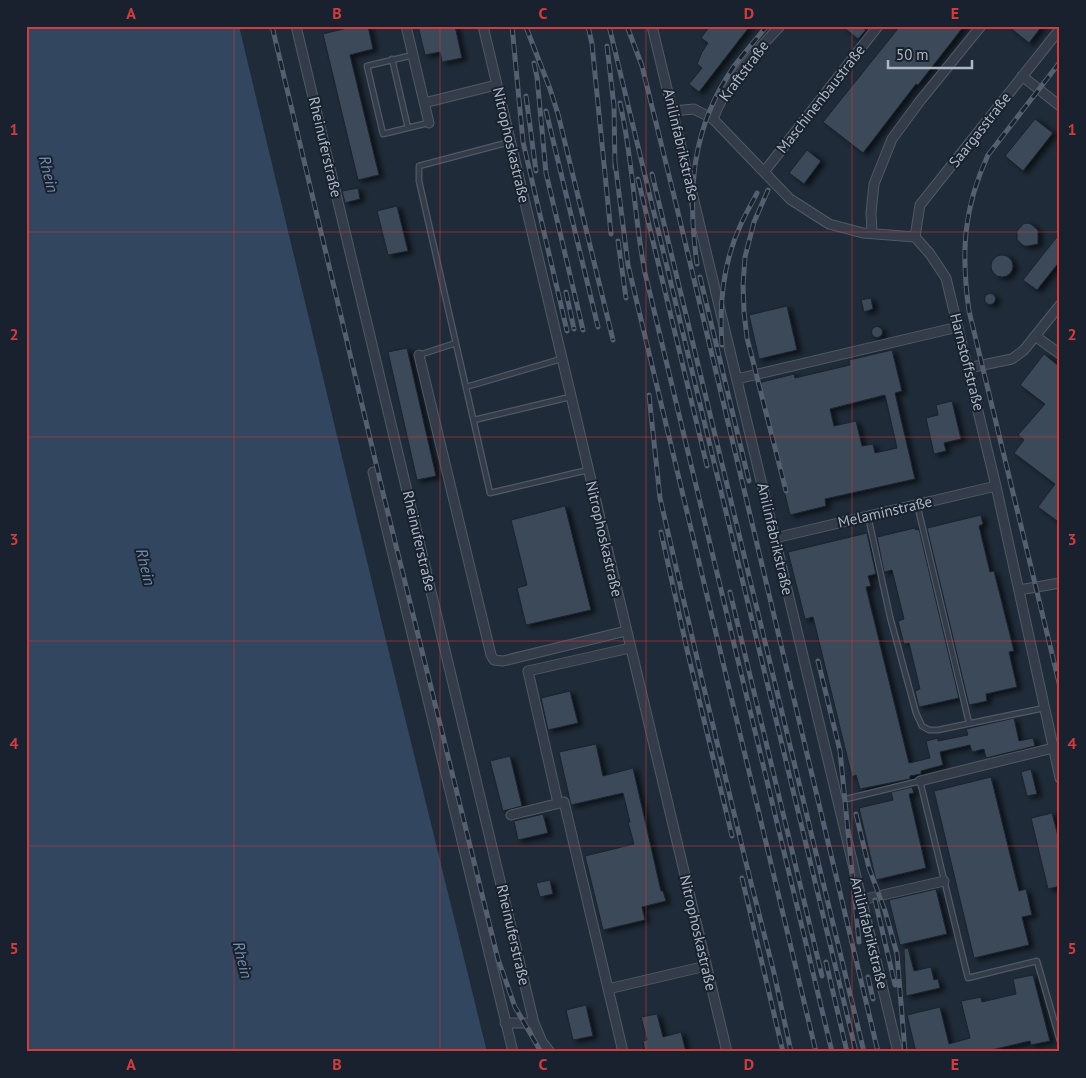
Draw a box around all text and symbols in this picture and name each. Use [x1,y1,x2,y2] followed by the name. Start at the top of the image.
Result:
[126,3,136,23] text: A
[332,3,342,23] text: B
[539,3,548,23] text: C
[744,3,754,23] text: D
[951,3,959,23] text: E
[715,36,773,105] street label: Kraftstraße
[888,38,972,70] scale bar
[772,41,869,157] street label: Maschinenbaustraße
[896,45,929,64] text: 50 m
[489,85,534,205] street label: Nitrophoskastraße
[659,87,704,203] street label: Anilinfabrikstraße
[944,88,1015,171] street label: Saargasstraße
[305,95,346,199] street label: Rheinuferstraße
[9,119,19,139] text: 1
[1067,119,1077,139] text: 1
[35,153,63,195] water label: Rhein
[946,311,989,413] street label: Harnstoffstraße
[9,324,19,344] text: 2
[1067,324,1077,344] text: 2
[582,479,627,599] street label: Nitrophoskastraße
[753,481,798,597] street label: Anilinfabrikstraße
[399,489,440,593] street label: Rheinuferstraße
[836,491,934,532] street label: Melaminstraße
[9,529,19,549] text: 3
[1067,529,1077,549] text: 3
[132,546,160,588] water label: Rhein
[9,733,19,753] text: 4
[1067,733,1077,753] text: 4
[676,873,721,993] street label: Nitrophoskastraße
[846,875,893,991] street label: Anilinfabrikstraße
[493,883,534,987] street label: Rheinuferstraße
[9,938,19,958] text: 5
[1067,938,1077,958] text: 5
[229,939,257,981] water label: Rhein
[126,1054,136,1074] text: A
[332,1054,342,1074] text: B
[539,1054,548,1074] text: C
[744,1054,754,1074] text: D
[951,1054,959,1074] text: E

